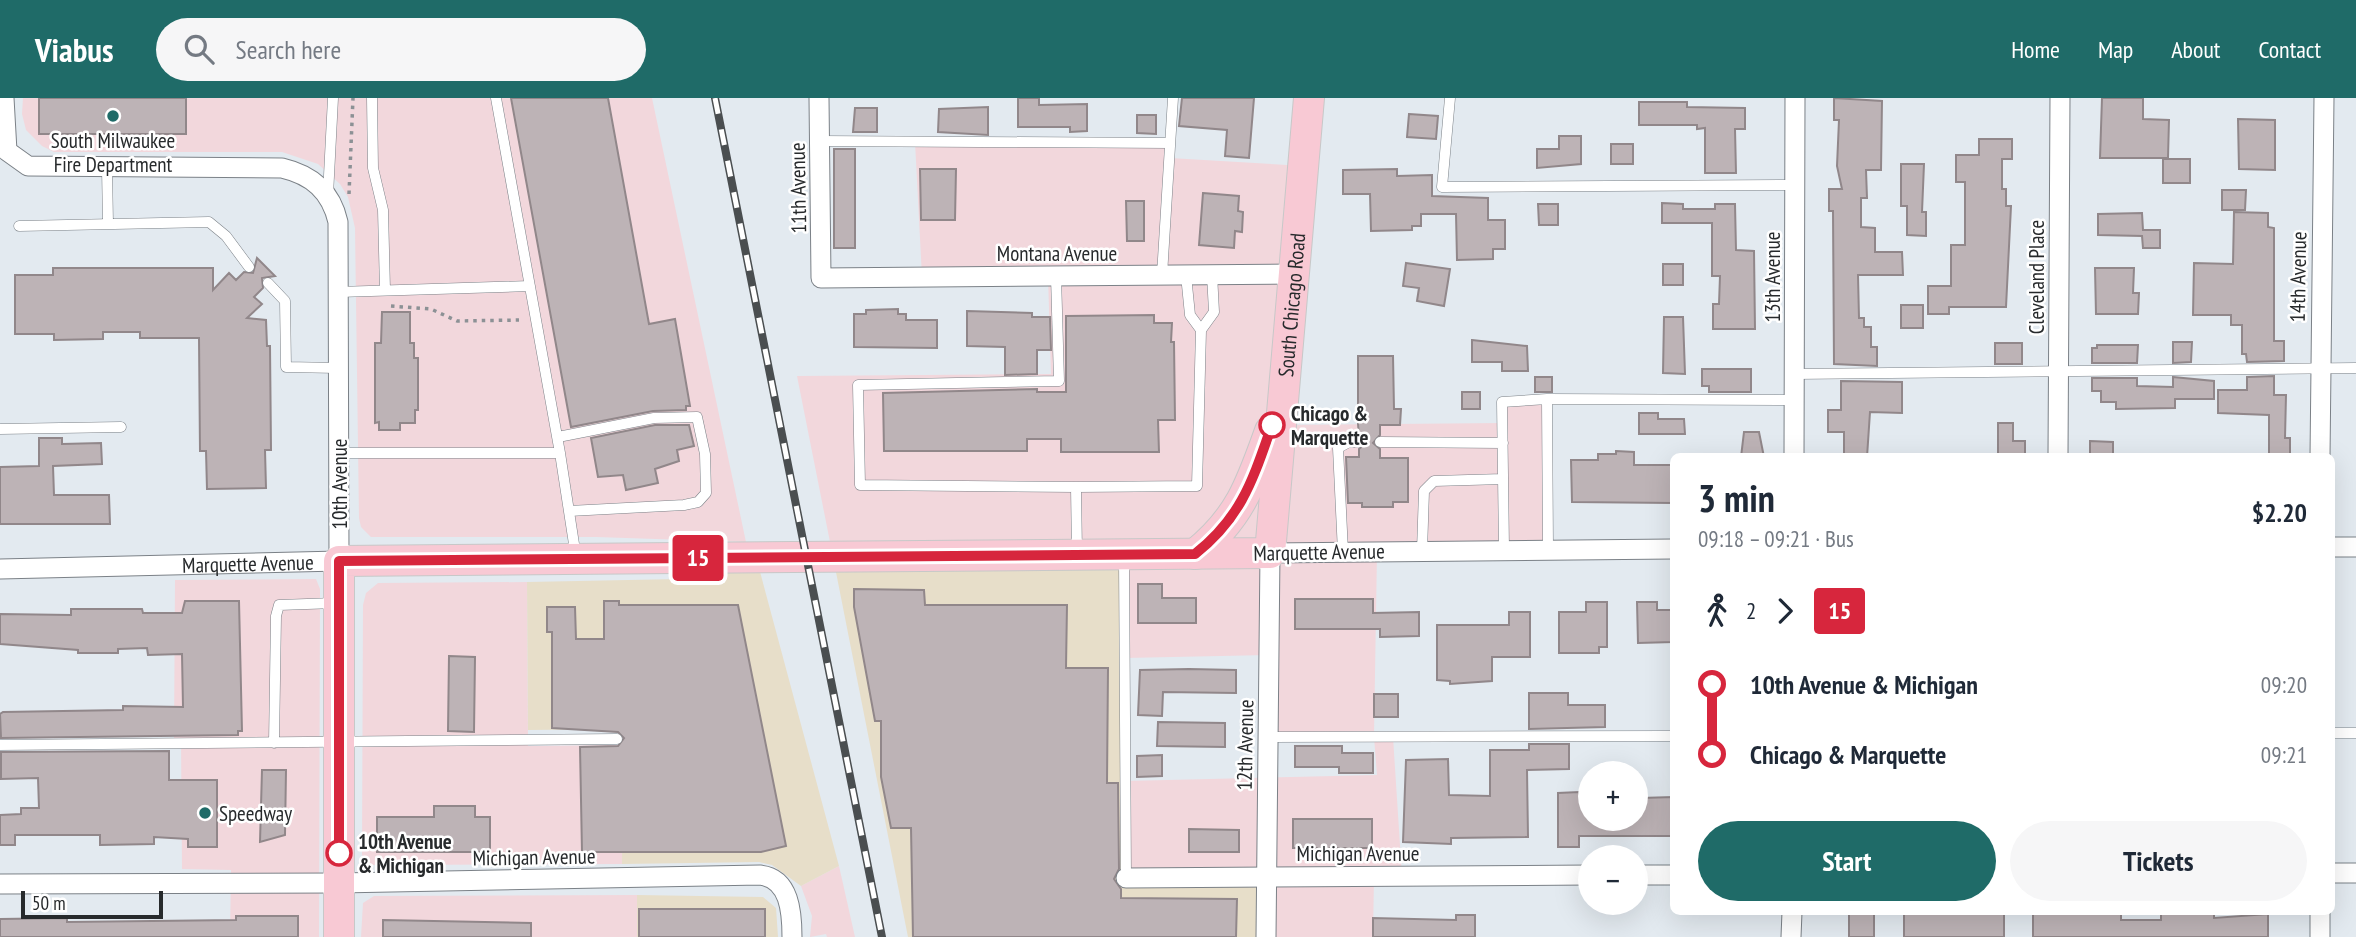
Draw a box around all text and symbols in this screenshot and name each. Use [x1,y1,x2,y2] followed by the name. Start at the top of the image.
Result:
[156,18,646,81] search box
[35,28,114,71] text: Viabus
[180,30,218,68] icon: search
[236,33,341,66] text: Search here
[2011,34,2060,65] text: Home
[2098,34,2133,65] text: Map
[2171,34,2220,65] text: About
[2258,34,2321,65] text: Contact
[105,108,121,124] marker: South Milwaukee Fire Department
[51,127,175,178] place label: South Milwaukee Fire Department
[784,142,812,234] street label: 11th Avenue
[2023,220,2050,334] street label: Cleveland Place
[2284,231,2312,323] street label: 14th Avenue
[1272,232,1311,378] street label: South Chicago Road
[1759,232,1786,322] street label: 13th Avenue
[997,240,1117,267] street label: Montana Avenue
[1291,400,1369,451] place label: Chicago & Marquette
[1259,412,1285,438] marker: Chicago & Marquette
[326,439,353,529] street label: 10th Avenue
[1698,473,1775,522] text: 3 min
[2252,496,2307,529] text: $2.20
[1698,524,1854,553] text: 09:18 – 09:21 · Bus
[666,535,730,581] line badge: 15
[1253,537,1385,567] street label: Marquette Avenue
[687,542,709,573] text: 15
[182,548,314,578] street label: Marquette Avenue
[1698,592,1736,630] icon: walk
[1766,592,1804,630] icon: forward
[1828,595,1851,626] text: 15
[1746,596,1756,625] text: 2
[1750,668,1978,701] text: 10th Avenue & Michigan
[2261,670,2307,699] text: 09:20
[1231,699,1259,791] street label: 12th Avenue
[1750,738,1946,771] text: Chicago & Marquette
[2261,740,2307,769] text: 09:21
[1578,761,1648,915] map controls
[1578,761,1648,831] button: +
[219,800,292,827] place label: Speedway
[197,805,213,821] marker: Speedway
[1698,821,1996,901] button: Start
[2010,821,2307,901] button: Tickets
[358,828,452,879] place label: 10th Avenue & Michigan
[326,840,352,866] marker: 10th Avenue & Michigan
[1297,840,1419,867] street label: Michigan Avenue
[472,842,596,872] street label: Michigan Avenue
[1578,845,1648,915] button: −
[21,888,163,920] scale bar
[32,891,66,915] text: 50 m

